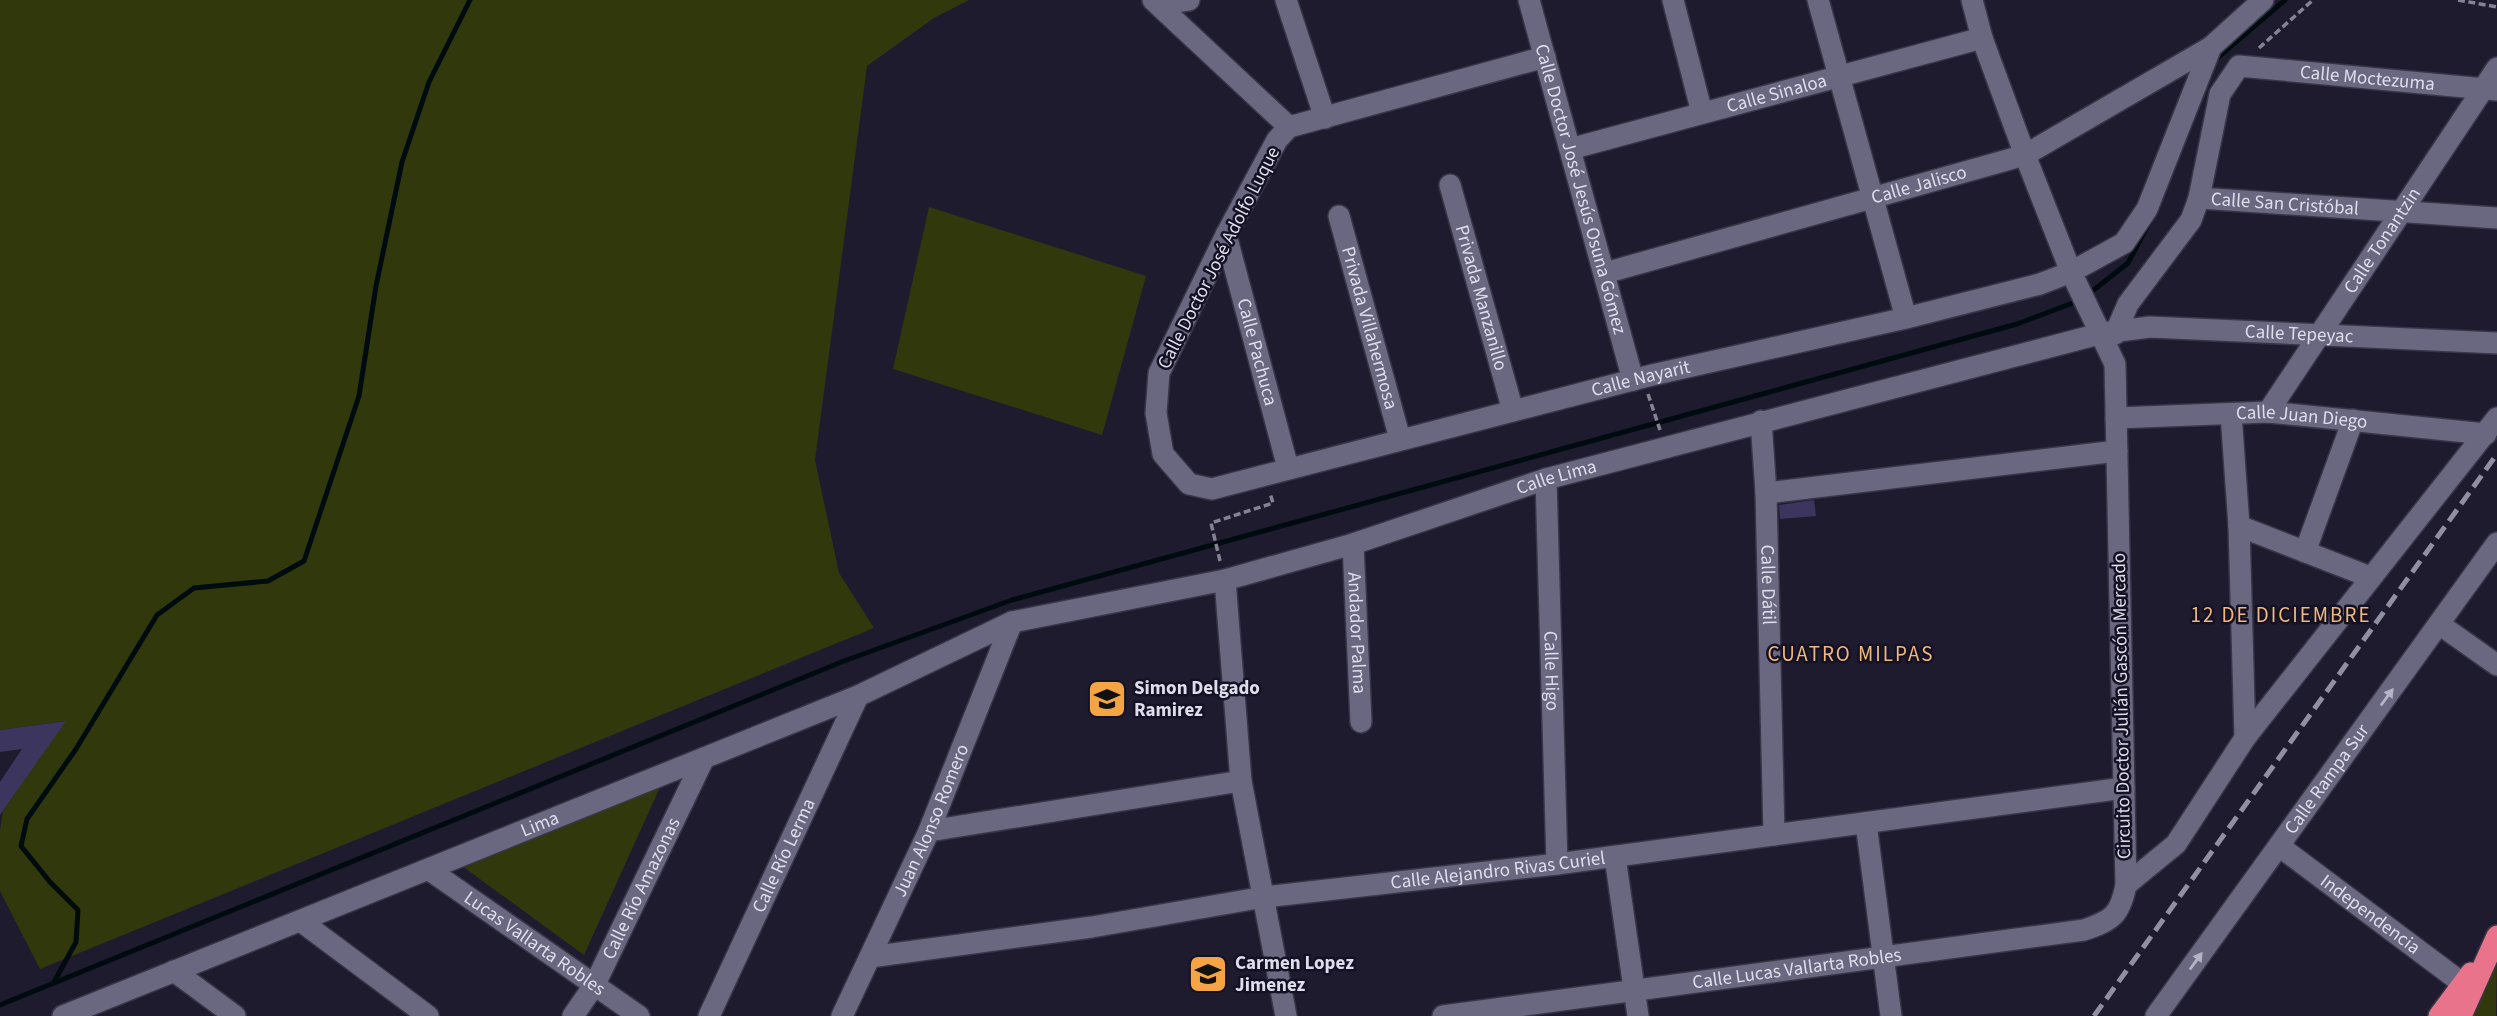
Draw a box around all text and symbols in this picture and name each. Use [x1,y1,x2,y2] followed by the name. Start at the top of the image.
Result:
[1528,41,1633,337] street label: Calle Doctor José Jesús Osuna Gómez
[2299,58,2436,98] street label: Calle Moctezuma
[1724,67,1830,120] street label: Calle Sinaloa
[1151,142,1287,374] street label: Calle Doctor José Adolfo Luque
[1868,159,1970,211] street label: Calle Jalisco
[2337,182,2427,299] street label: Calle Tonantzin
[2210,185,2360,222] street label: Calle San Cristóbal
[1448,222,1515,374] street label: Privada Manzanillo
[1334,243,1405,412] street label: Privada Villahermosa
[1230,295,1284,409] street label: Calle Pachuca
[2244,318,2354,350] street label: Calle Tepeyac
[1588,353,1693,404] street label: Calle Nayarit
[2235,398,2369,435] street label: Calle Juan Diego
[1512,453,1600,502] street label: Calle Lima
[1754,544,1783,625] street label: Calle Dátil
[2106,553,2138,859] street label: Circuito Doctor Julián Gascón Mercado
[1341,571,1373,694] street label: Andador Palma
[2191,600,2371,630] district label: 12 DE DICIEMBRE
[1537,630,1566,711] street label: Calle Higo
[1767,639,1935,669] district label: CUATRO MILPAS
[1134,675,1260,724] place label: Simon Delgado Ramirez
[1086,678,1128,720] school or university icon: Simon Delgado Ramirez
[2380,688,2394,706] one-way arrow
[2278,718,2376,840] street label: Calle Rampa Sur
[886,740,976,901] street label: Juan Alonso Romero
[745,794,822,917] street label: Calle Río Lerma
[517,804,563,844] street label: Lima
[595,813,687,964] street label: Calle Río Amazonas
[1389,844,1607,896] street label: Calle Alejandro Rivas Curiel
[2314,868,2426,961] street label: Independencia
[458,884,611,1002] street label: Lucas Vallarta Robles
[1691,941,1903,996] street label: Calle Lucas Vallarta Robles
[1235,950,1354,999] place label: Carmen Lopez Jimenez
[2189,952,2203,970] one-way arrow
[1187,953,1229,995] school or university icon: Carmen Lopez Jimenez

